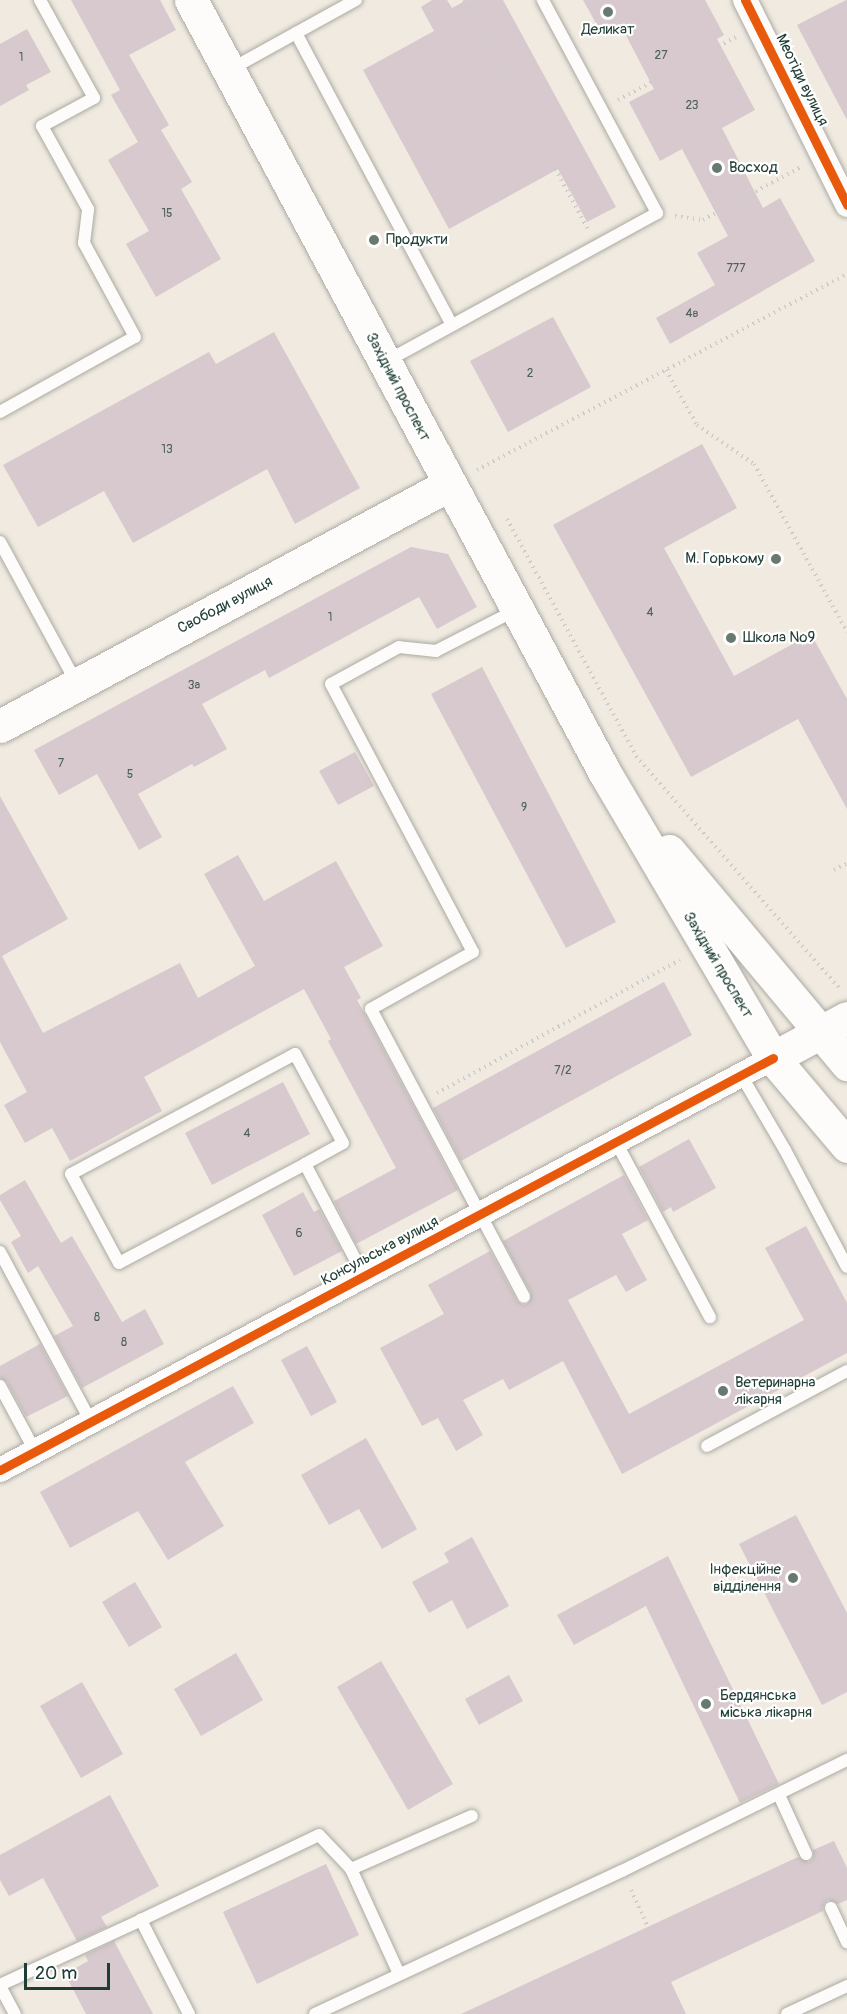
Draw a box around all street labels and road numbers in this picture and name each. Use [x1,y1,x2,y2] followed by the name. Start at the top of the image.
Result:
[772,31,832,129] street label: Меотіди вулиця
[362,330,434,444] street label: Західний проспект
[174,572,276,638] street label: Свободи вулиця
[679,909,757,1021] street label: Західний проспект
[318,1212,442,1290] street label: Консульська вулиця

